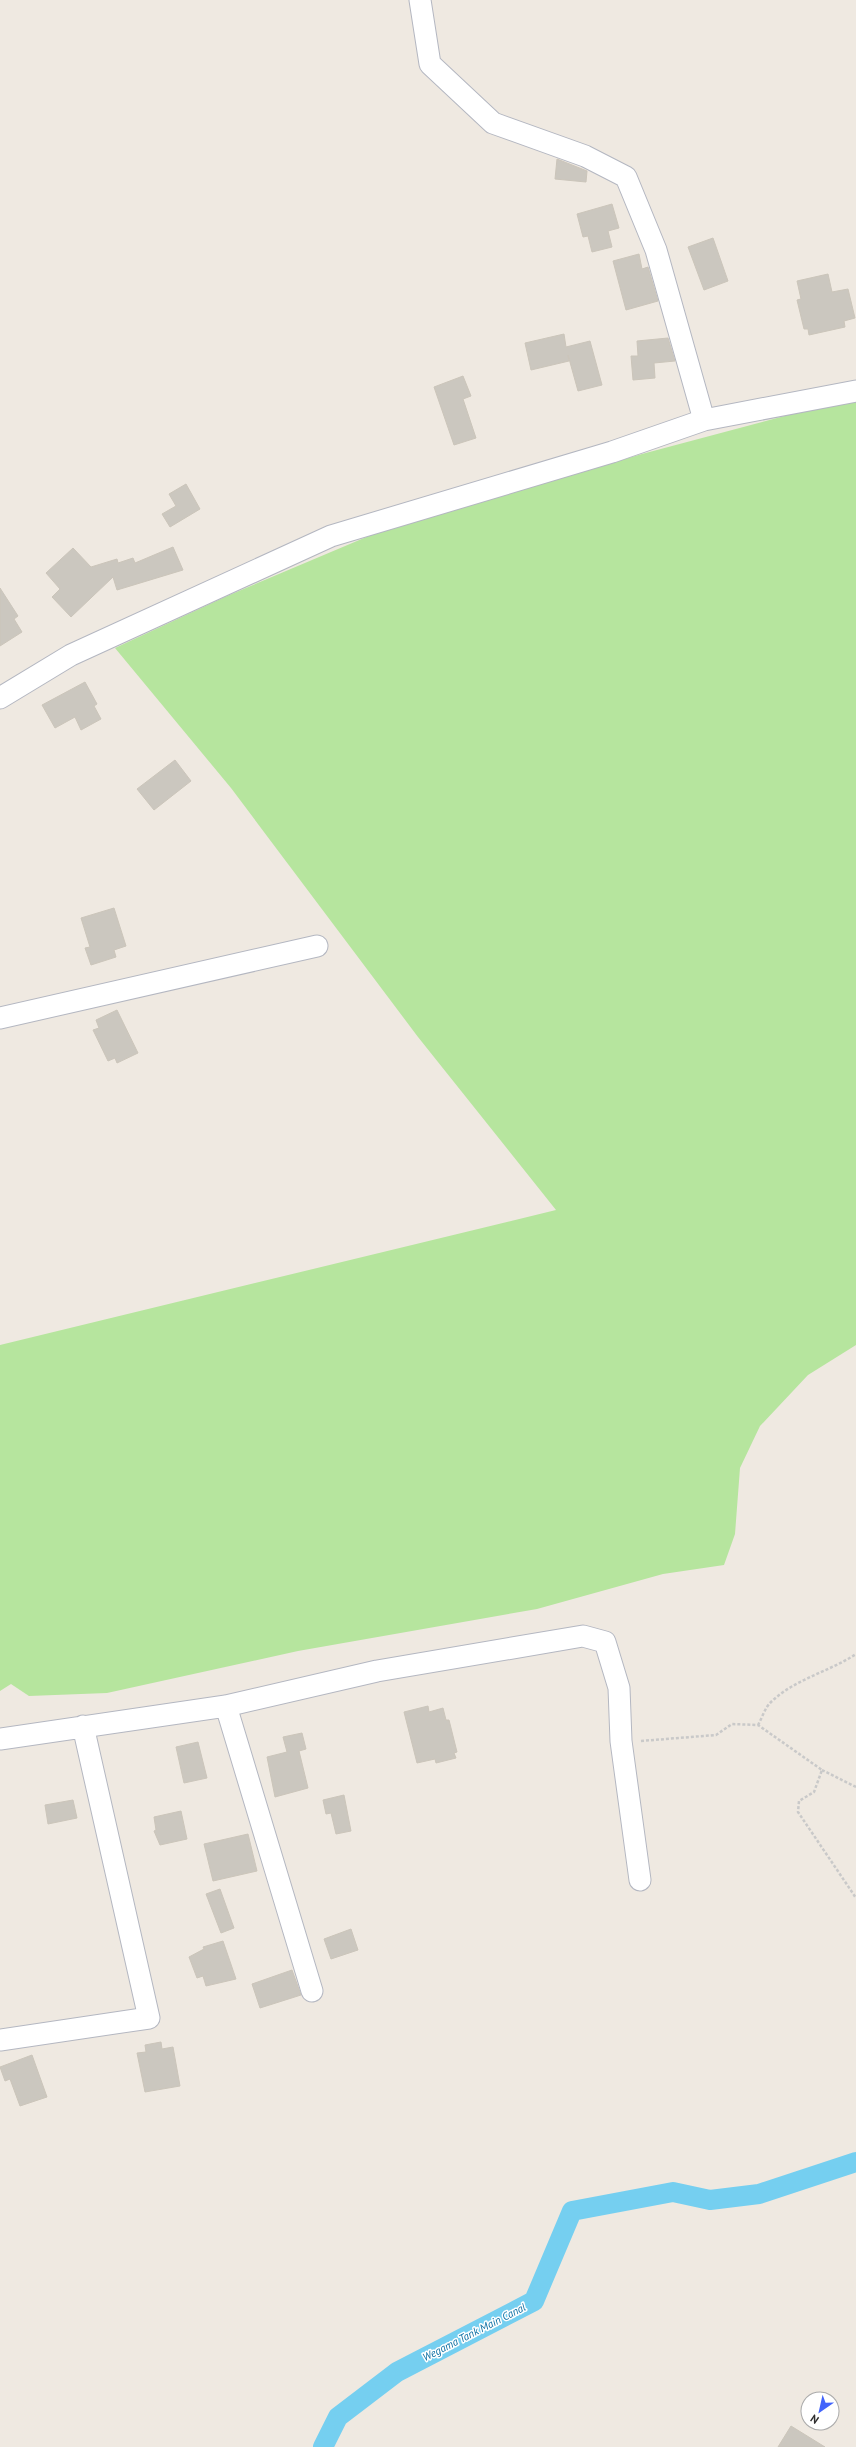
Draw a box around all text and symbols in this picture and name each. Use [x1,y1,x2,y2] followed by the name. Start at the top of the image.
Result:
[420,2300,528,2364] water label: Wegama Tank Main Canal
[800,2391,840,2431] north arrow
[807,2411,821,2427] text: N

